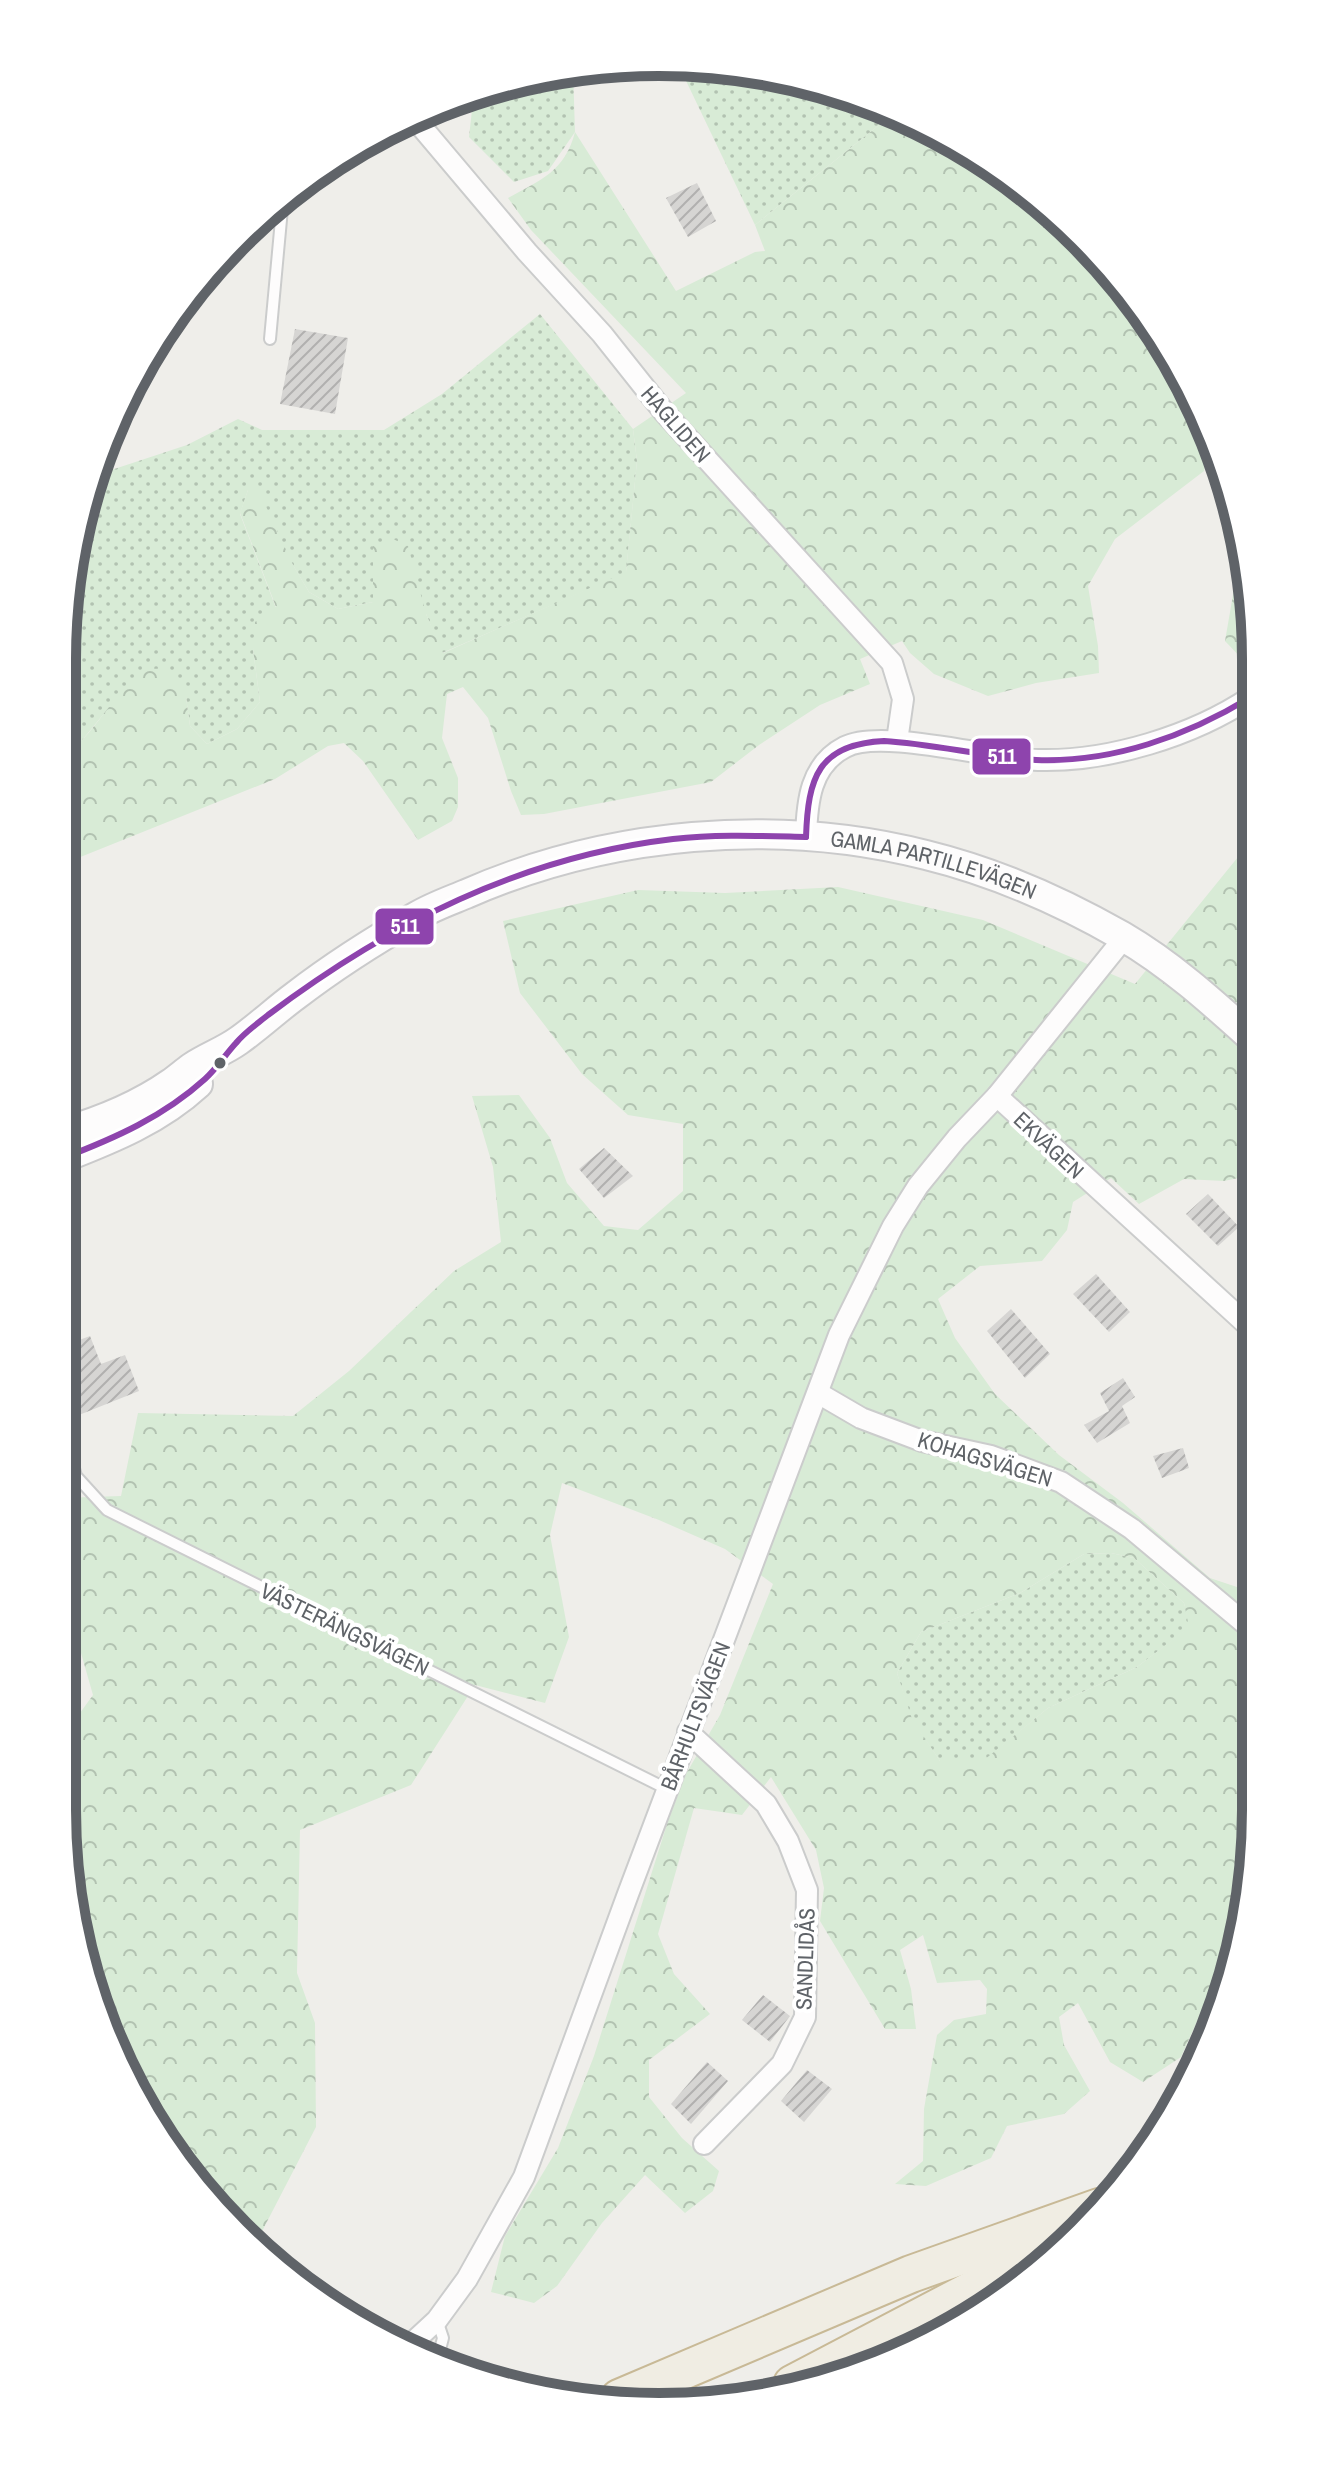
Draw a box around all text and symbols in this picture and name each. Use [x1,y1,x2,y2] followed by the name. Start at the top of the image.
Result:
[634,379,718,469] street label: HAGLIDEN
[971,737,1032,776] line badge: 511
[987,741,1018,771] text: 511
[829,823,1041,906] street label: GAMLA PARTILLEVÄGEN
[374,907,435,946] line badge: 511
[390,911,421,941] text: 511
[212,1055,228,1071] unlabelled marker
[1007,1105,1091,1185] street label: EKVÄGEN
[914,1424,1056,1494] street label: KOHAGSVÄGEN
[256,1575,434,1683] street label: VÄSTERÄNGSVÄGEN
[653,1637,737,1795] street label: BÅRHULTSVÄGEN
[788,1907,822,2011] street label: SANDLIDÅS

